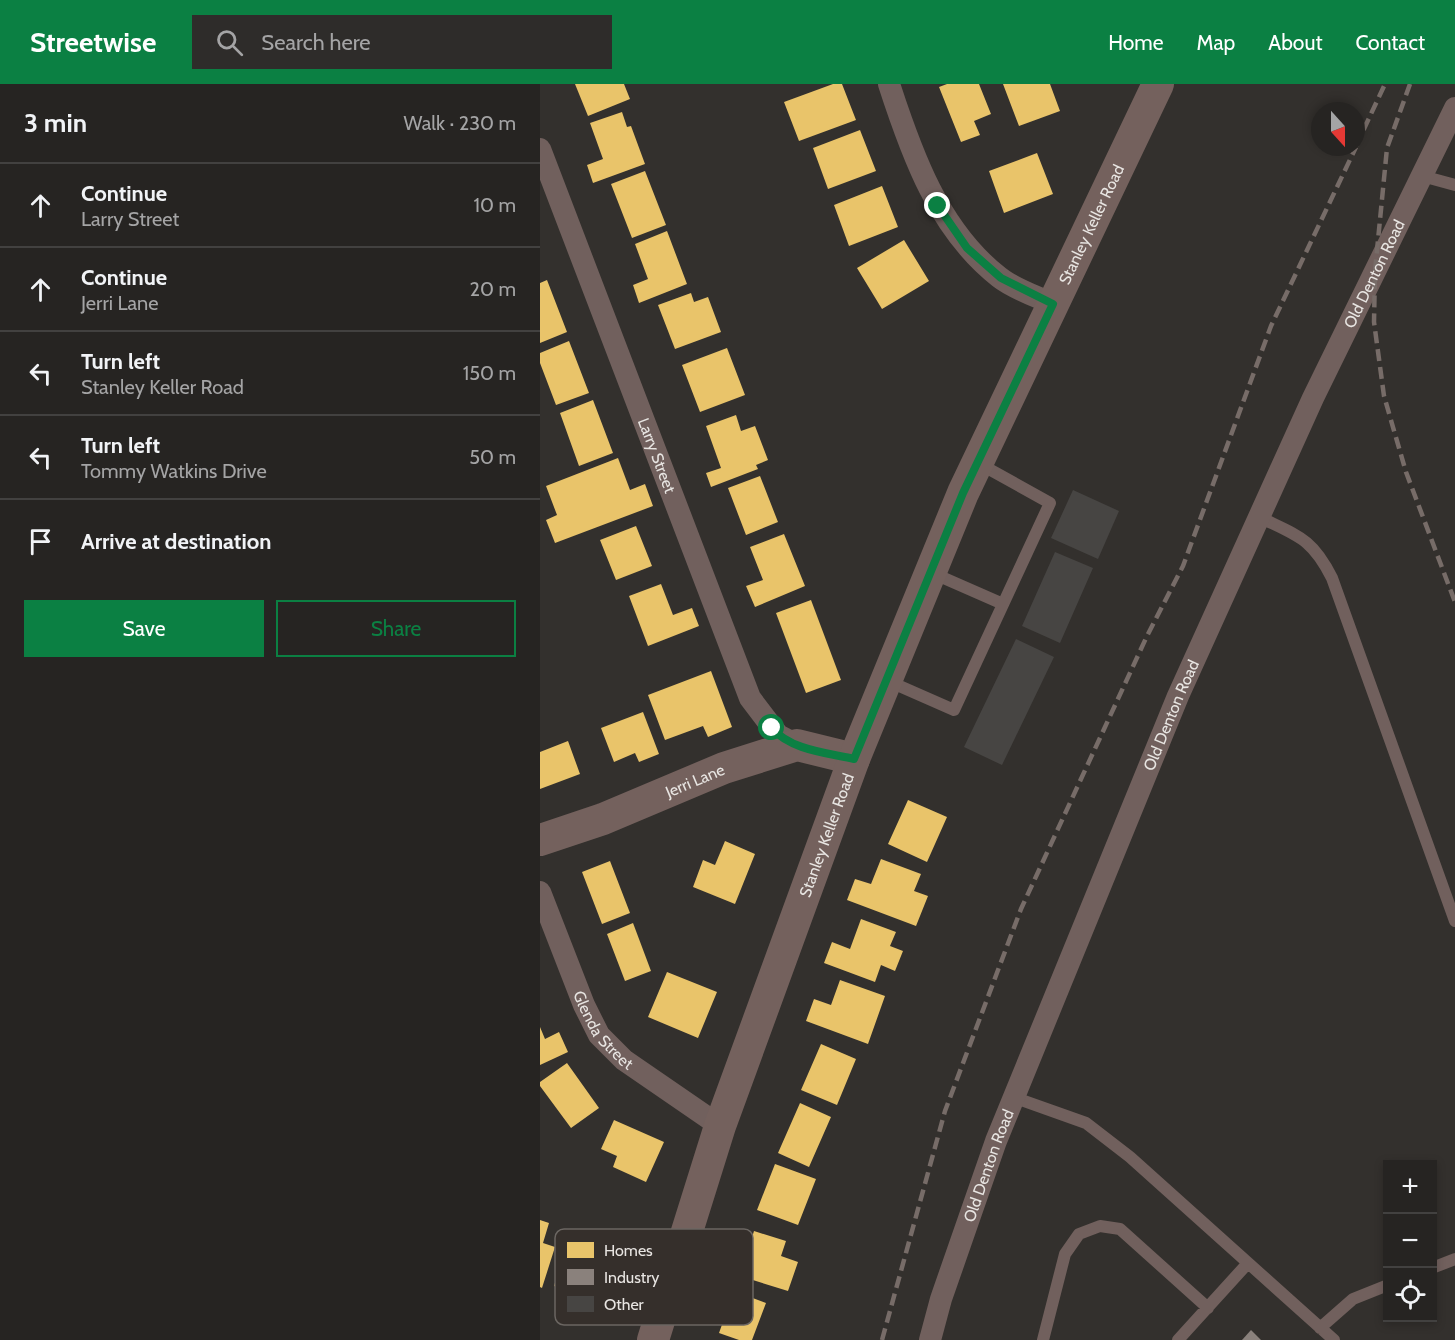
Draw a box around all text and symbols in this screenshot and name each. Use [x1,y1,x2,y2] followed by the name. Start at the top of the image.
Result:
[192,15,612,69] search box
[30,25,156,59] text: Streetwise
[213,26,246,59] icon: search
[261,29,371,56] text: Search here
[1108,30,1164,55] text: Home
[1197,30,1235,55] text: Map
[1268,30,1322,55] text: About
[1355,30,1425,55] text: Contact
[1311,102,1365,156] north arrow
[24,107,87,139] text: 3 min
[404,111,516,135] text: Walk · 230 m
[1055,162,1128,288] street label: Stanley Keller Road
[81,180,167,207] text: Continue
[24,189,57,222] icon: ahead
[924,192,950,218] route end
[473,193,516,217] text: 10 m
[81,207,179,231] text: Larry Street
[1340,217,1409,331] street label: Old Denton Road
[81,264,167,291] text: Continue
[24,273,57,306] icon: ahead
[470,277,516,301] text: 20 m
[81,291,158,315] text: Jerri Lane
[81,348,160,375] text: Turn left
[24,357,57,390] icon: left
[463,361,516,385] text: 150 m
[81,375,244,399] text: Stanley Keller Road
[634,415,680,496] street label: Larry Street
[81,432,160,459] text: Turn left
[24,441,57,474] icon: left
[469,445,516,469] text: 50 m
[81,459,267,483] text: Tommy Watkins Drive
[24,525,57,558] icon: arrive
[81,528,271,555] text: Arrive at destination
[24,600,264,657] button: Save
[276,600,516,657] button: Share
[1139,657,1203,774] street label: Old Denton Road
[758,714,784,740] route start
[662,760,727,802] street label: Jerri Lane
[795,771,858,900] street label: Stanley Keller Road
[569,988,637,1074] street label: Glenda Street
[960,1107,1018,1225] street label: Old Denton Road
[1383,1160,1437,1322] map controls
[1383,1160,1437,1214] button: +
[1383,1214,1437,1268] button: −
[555,1229,753,1325] legend
[604,1241,653,1260] text: Homes
[604,1268,659,1287] text: Industry
[1383,1268,1437,1322] button: locate
[604,1295,645,1314] text: Other

